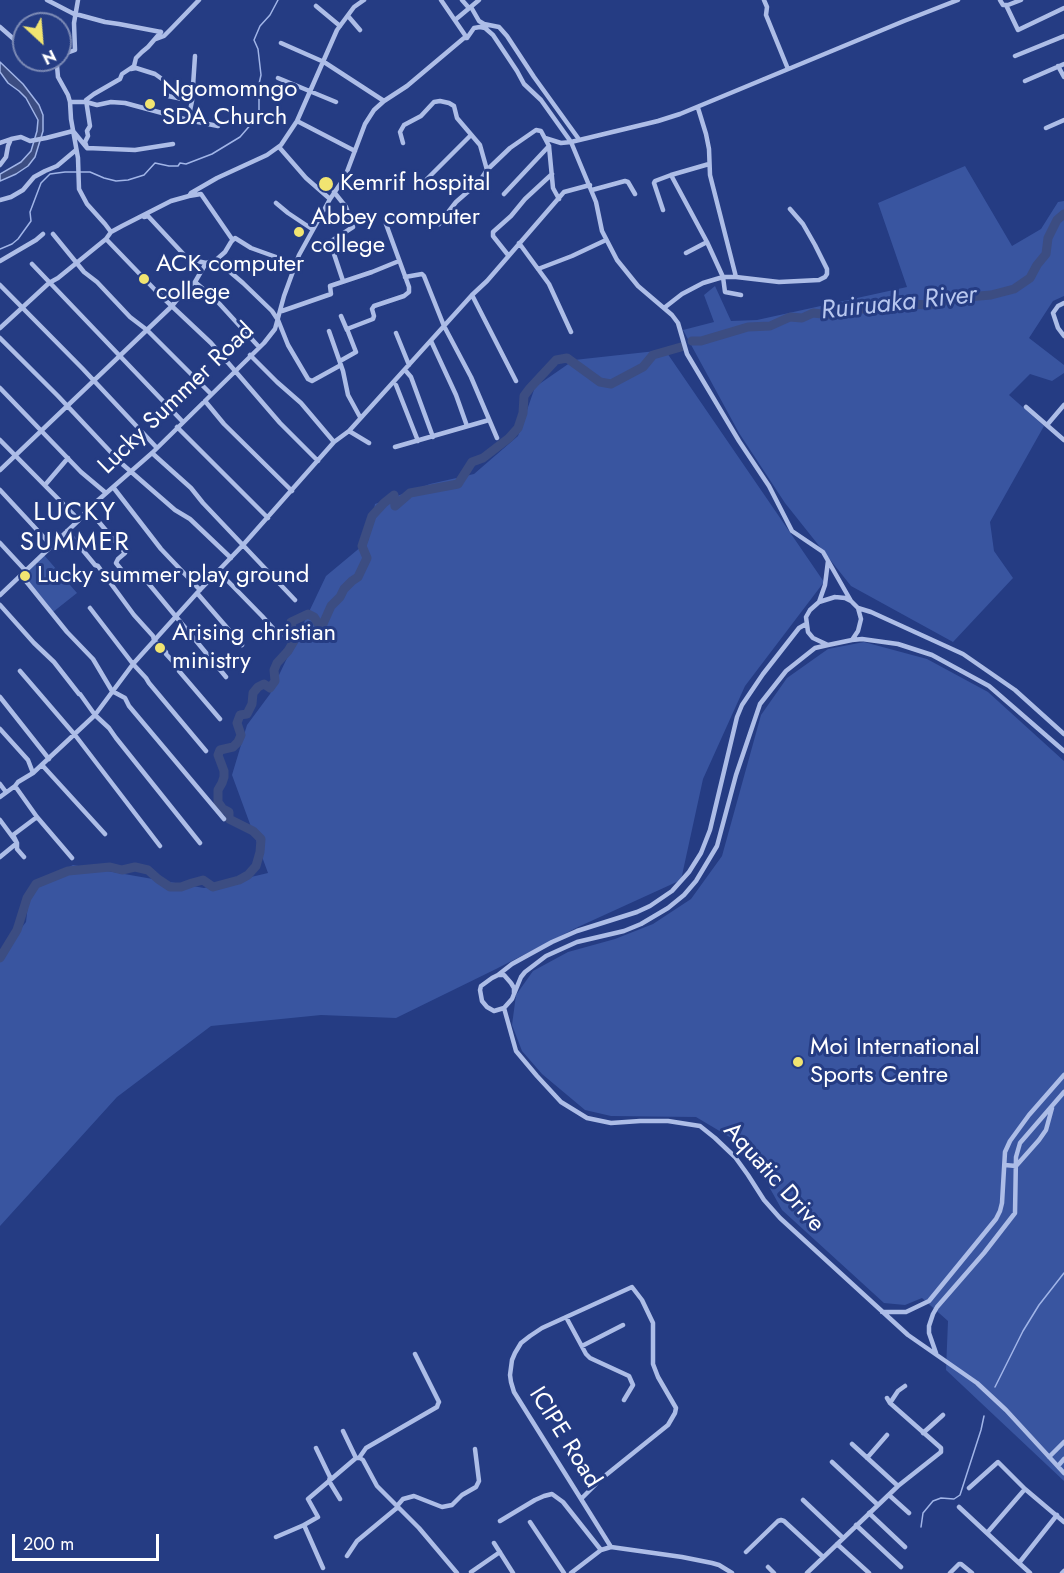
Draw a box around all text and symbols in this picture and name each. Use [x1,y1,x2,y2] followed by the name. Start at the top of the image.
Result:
[12,12,72,72] north arrow
[38,44,60,70] text: N
[162,76,297,132] place label: Ngomomngo SDA Church
[143,97,157,111] marker: Ngomomngo SDA Church
[340,170,491,198] place label: Kemrif hospital
[317,175,335,193] marker: Kemrif hospital
[311,204,480,260] place label: Abbey computer college
[292,225,306,239] marker: Abbey computer college
[156,251,304,307] place label: ACK computer college
[137,272,151,286] marker: ACK computer college
[820,280,978,328] water label: Ruiruaka River
[93,317,261,481] street label: Lucky Summer Road
[20,498,130,560] district label: LUCKY SUMMER
[37,562,309,590] place label: Lucky summer play ground
[18,569,32,583] marker: Lucky summer play ground
[172,620,336,676] place label: Arising christian ministry
[153,641,167,655] marker: Arising christian ministry
[810,1034,980,1090] place label: Moi International Sports Centre
[791,1055,805,1069] marker: Moi International Sports Centre
[716,1117,830,1239] street label: Aquatic Drive
[522,1382,606,1494] street label: ICIPE Road
[15,1522,162,1560] scale bar
[23,1531,74,1557] text: 200 m

